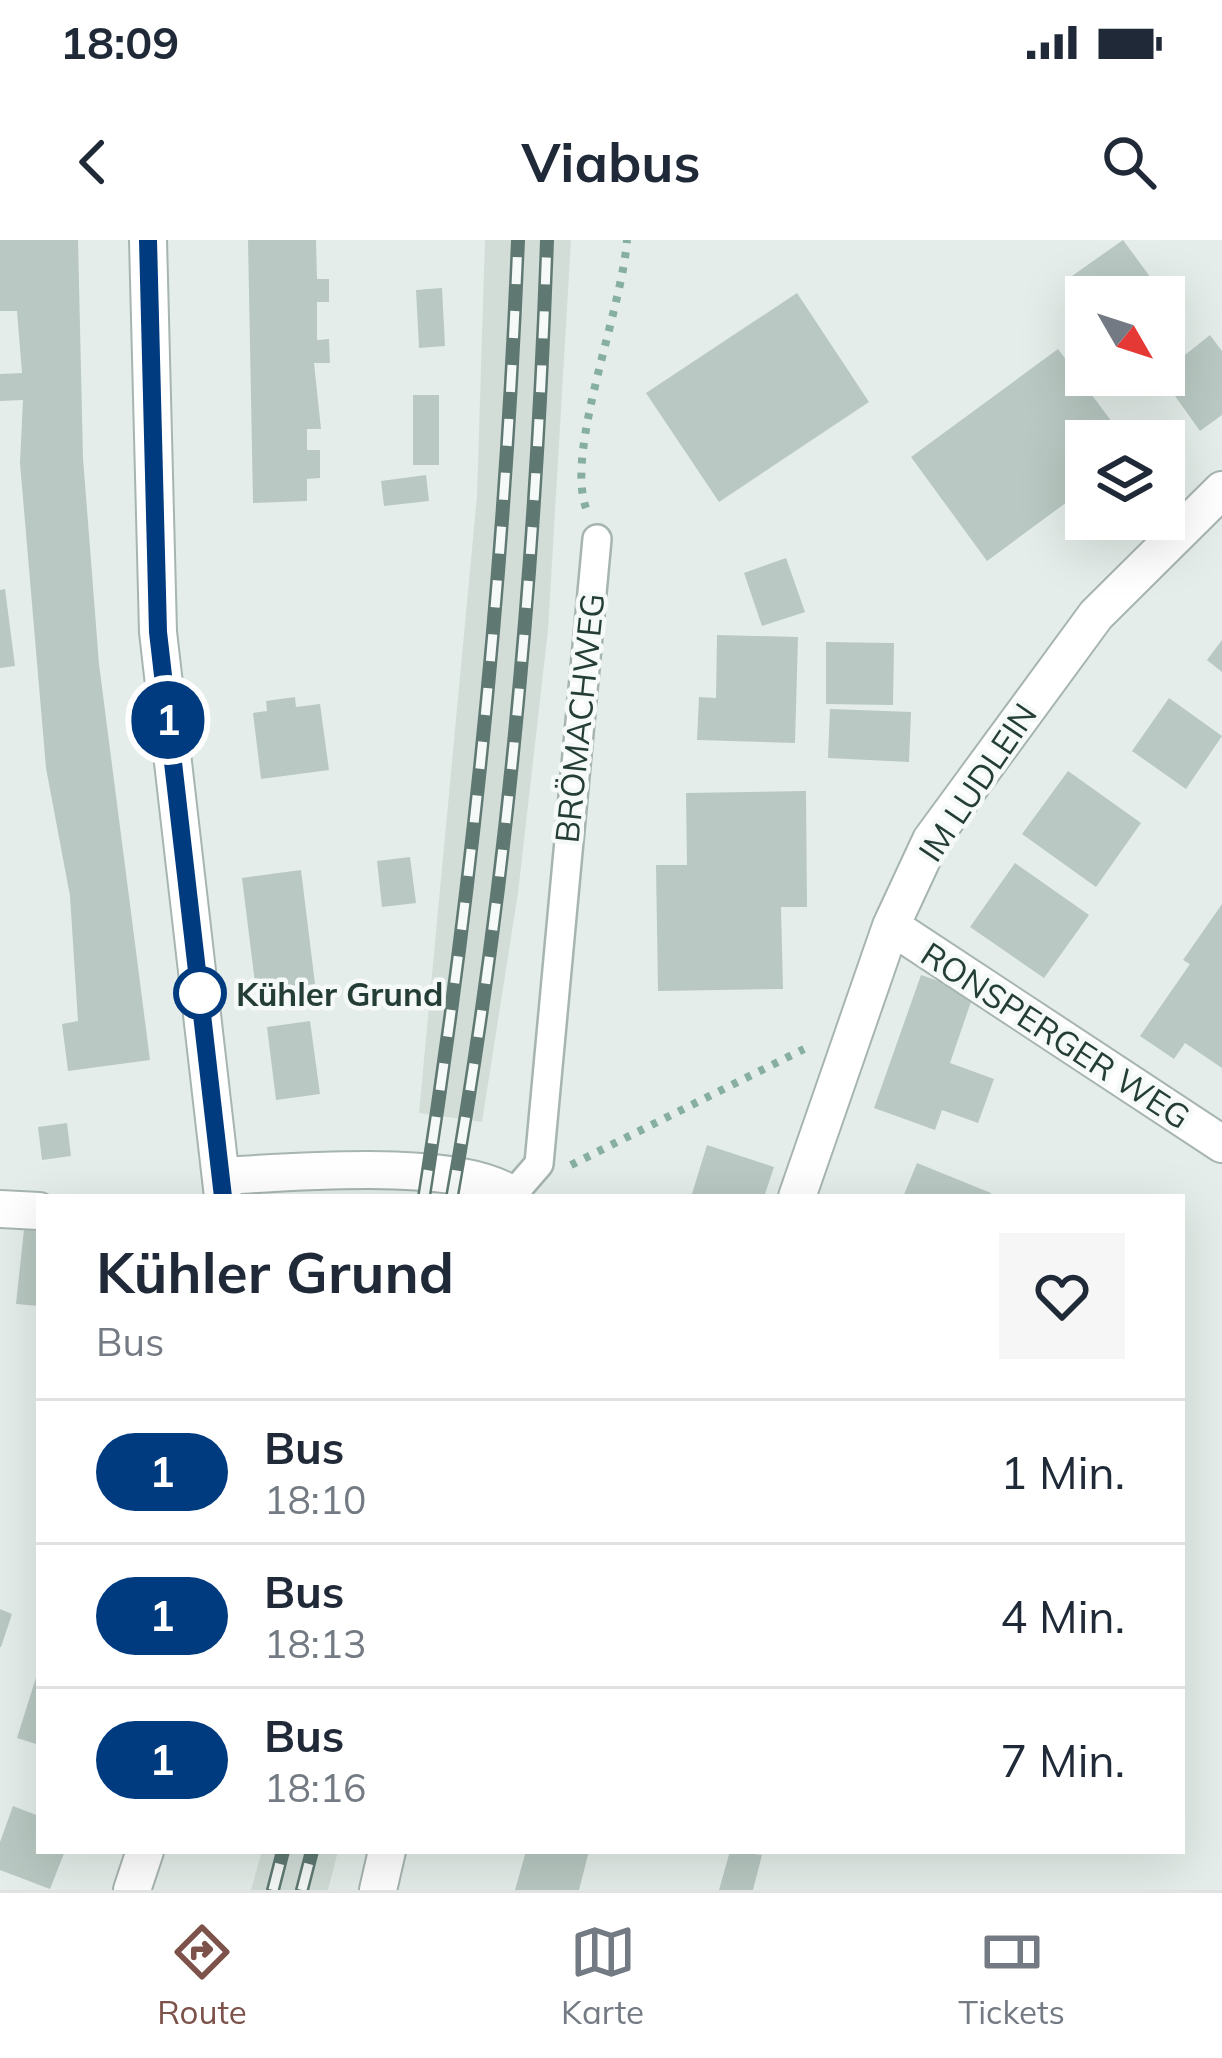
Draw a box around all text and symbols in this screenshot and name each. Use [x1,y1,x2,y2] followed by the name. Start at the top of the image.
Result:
[60,14,179,70] text: 18:09
[521,128,701,196] text: Viabus
[60,129,126,195] icon: back
[1096,129,1162,195] icon: search
[1065,276,1185,396] north arrow
[1065,276,1185,540] map controls
[1065,420,1185,540] button: layers
[546,591,612,845] street label: BRÖMACHWEG
[129,681,207,759] line badge: 1
[155,693,181,746] text: 1
[909,695,1045,869] street label: IM LUDLEIN
[914,933,1198,1137] street label: RONSPERGER WEG
[175,968,225,1018] marker: Kühler Grund
[236,973,443,1014] place label: Kühler Grund
[999,1233,1125,1359] button: heart
[96,1236,454,1307] text: Kühler Grund
[96,1317,164,1366] text: Bus
[264,1419,344,1475] text: Bus
[1000,1444,1125,1500] text: 1 Min.
[149,1445,175,1498] text: 1
[264,1475,367,1524] text: 18:10
[264,1563,344,1619] text: Bus
[1000,1588,1125,1644] text: 4 Min.
[149,1589,175,1642] text: 1
[264,1619,367,1668] text: 18:13
[264,1707,344,1763] text: Bus
[1000,1732,1125,1788] text: 7 Min.
[149,1733,175,1786] text: 1
[264,1763,367,1812] text: 18:16
[157,1919,247,2032] tab: Route
[561,1919,644,2032] tab: Karte
[958,1919,1065,2032] tab: Tickets

